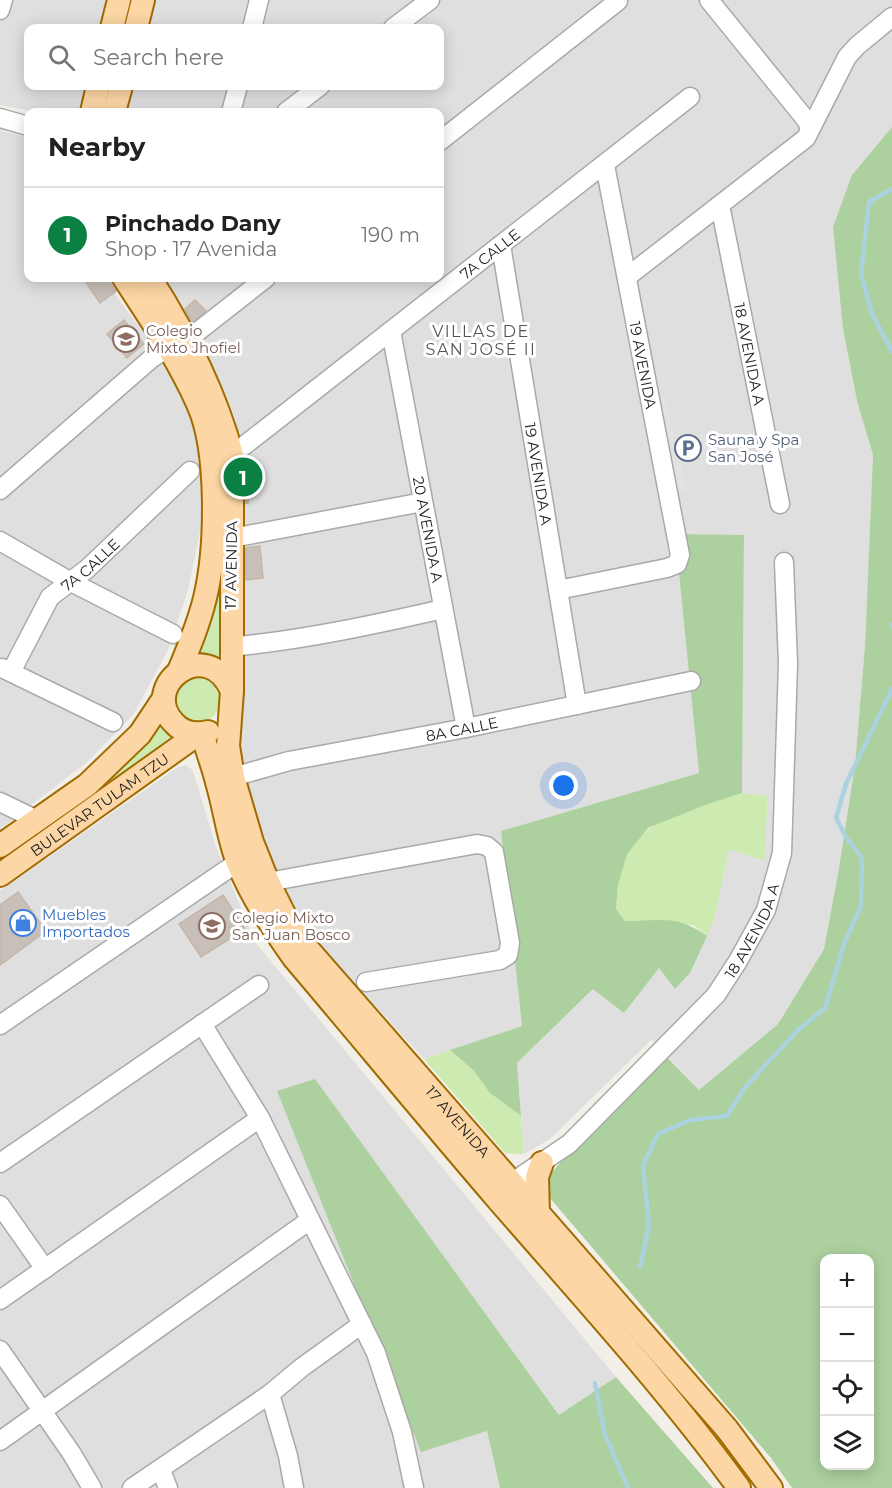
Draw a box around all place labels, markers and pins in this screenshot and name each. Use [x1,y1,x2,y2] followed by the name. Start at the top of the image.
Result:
[146,321,241,357] place label: Colegio Mixto Jhofiel
[111,324,141,354] school or university icon: Colegio Mixto Jhofiel
[708,430,799,466] place label: Sauna y Spa San José
[673,433,703,463] parking icon: Sauna y Spa San José
[224,454,262,500] pin: 1
[42,905,130,941] place label: Muebles Importados
[8,908,38,938] shop icon: Muebles Importados
[232,908,350,944] place label: Colegio Mixto San Juan Bosco
[197,911,227,941] school or university icon: Colegio Mixto San Juan Bosco

